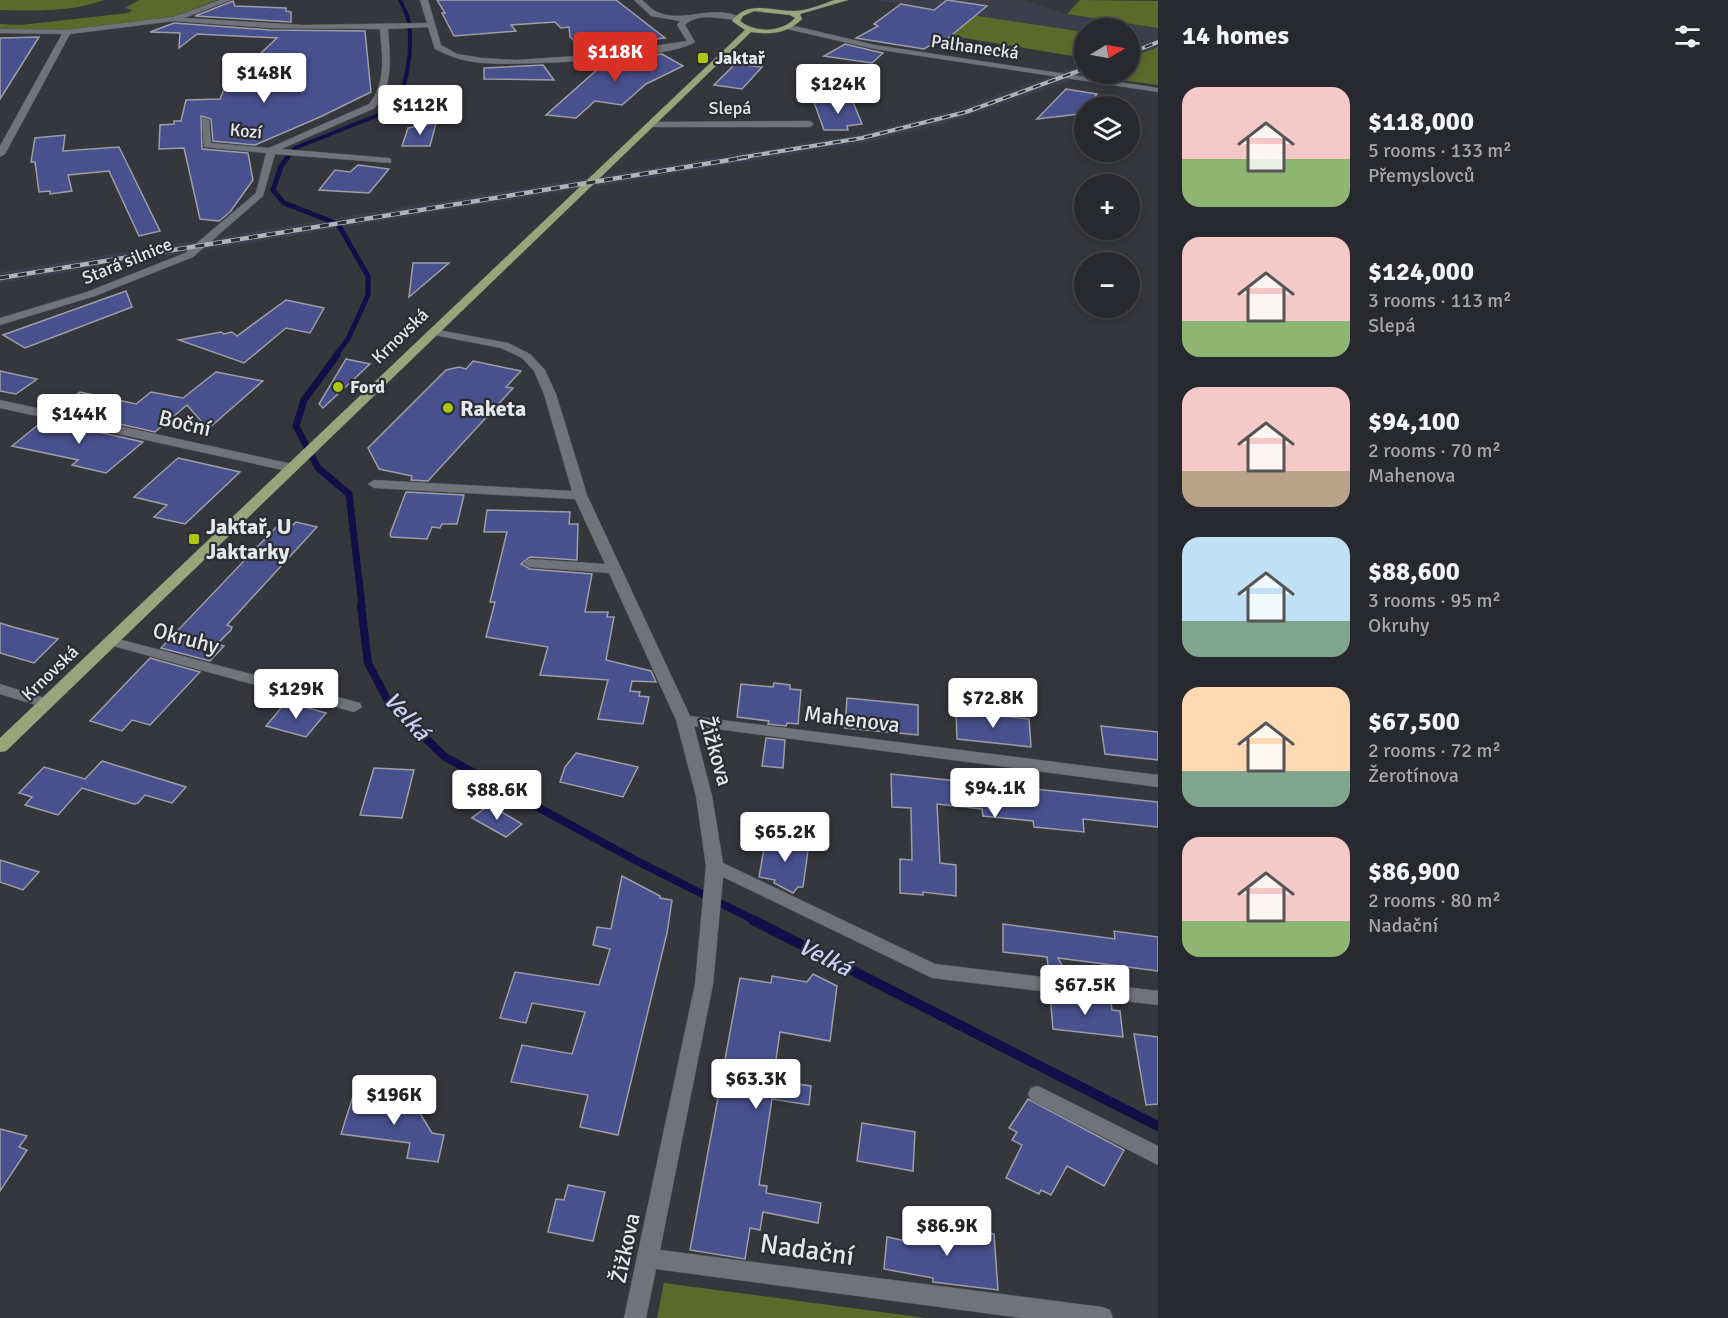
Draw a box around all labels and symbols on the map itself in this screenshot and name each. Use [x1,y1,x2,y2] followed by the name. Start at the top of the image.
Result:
[1074,18,1140,84] north arrow
[930,30,1020,64] street label: Palhanecká
[573,32,657,83] pin: $118K
[715,47,766,69] place label: Jaktař
[696,51,710,65] marker: Jaktař
[222,53,306,104] pin: $148K
[796,64,880,115] pin: $124K
[378,85,462,136] pin: $112K
[709,97,751,119] street label: Slepá
[229,119,263,143] street label: Kozí
[79,233,175,289] street label: Stará silnice
[367,304,433,368] street label: Krnovská
[350,376,385,398] place label: Ford
[331,380,345,394] marker: Ford
[37,394,121,445] pin: $144K
[460,395,526,422] place label: Raketa
[441,401,455,415] marker: Raketa
[156,404,214,442] street label: Boční
[206,513,292,565] place label: Jaktař, U Jaktarky
[187,532,201,546] marker: Jaktař, U Jaktarky
[150,616,223,660] street label: Okruhy
[17,641,83,705] street label: Krnovská
[254,669,338,720] pin: $129K
[944,678,1042,729] pin: $72.8K
[377,685,438,748] water label: Velká
[803,700,901,738] street label: Mahenova
[693,713,739,789] street label: Žižkova
[946,768,1044,819] pin: $94.1K
[448,770,546,821] pin: $88.6K
[736,812,834,863] pin: $65.2K
[793,931,858,984] water label: Velká
[1036,965,1134,1016] pin: $67.5K
[707,1059,805,1110] pin: $63.3K
[352,1075,436,1126] pin: $196K
[898,1206,996,1257] pin: $86.9K
[604,1210,646,1286] street label: Žižkova
[758,1227,857,1273] street label: Nadační

